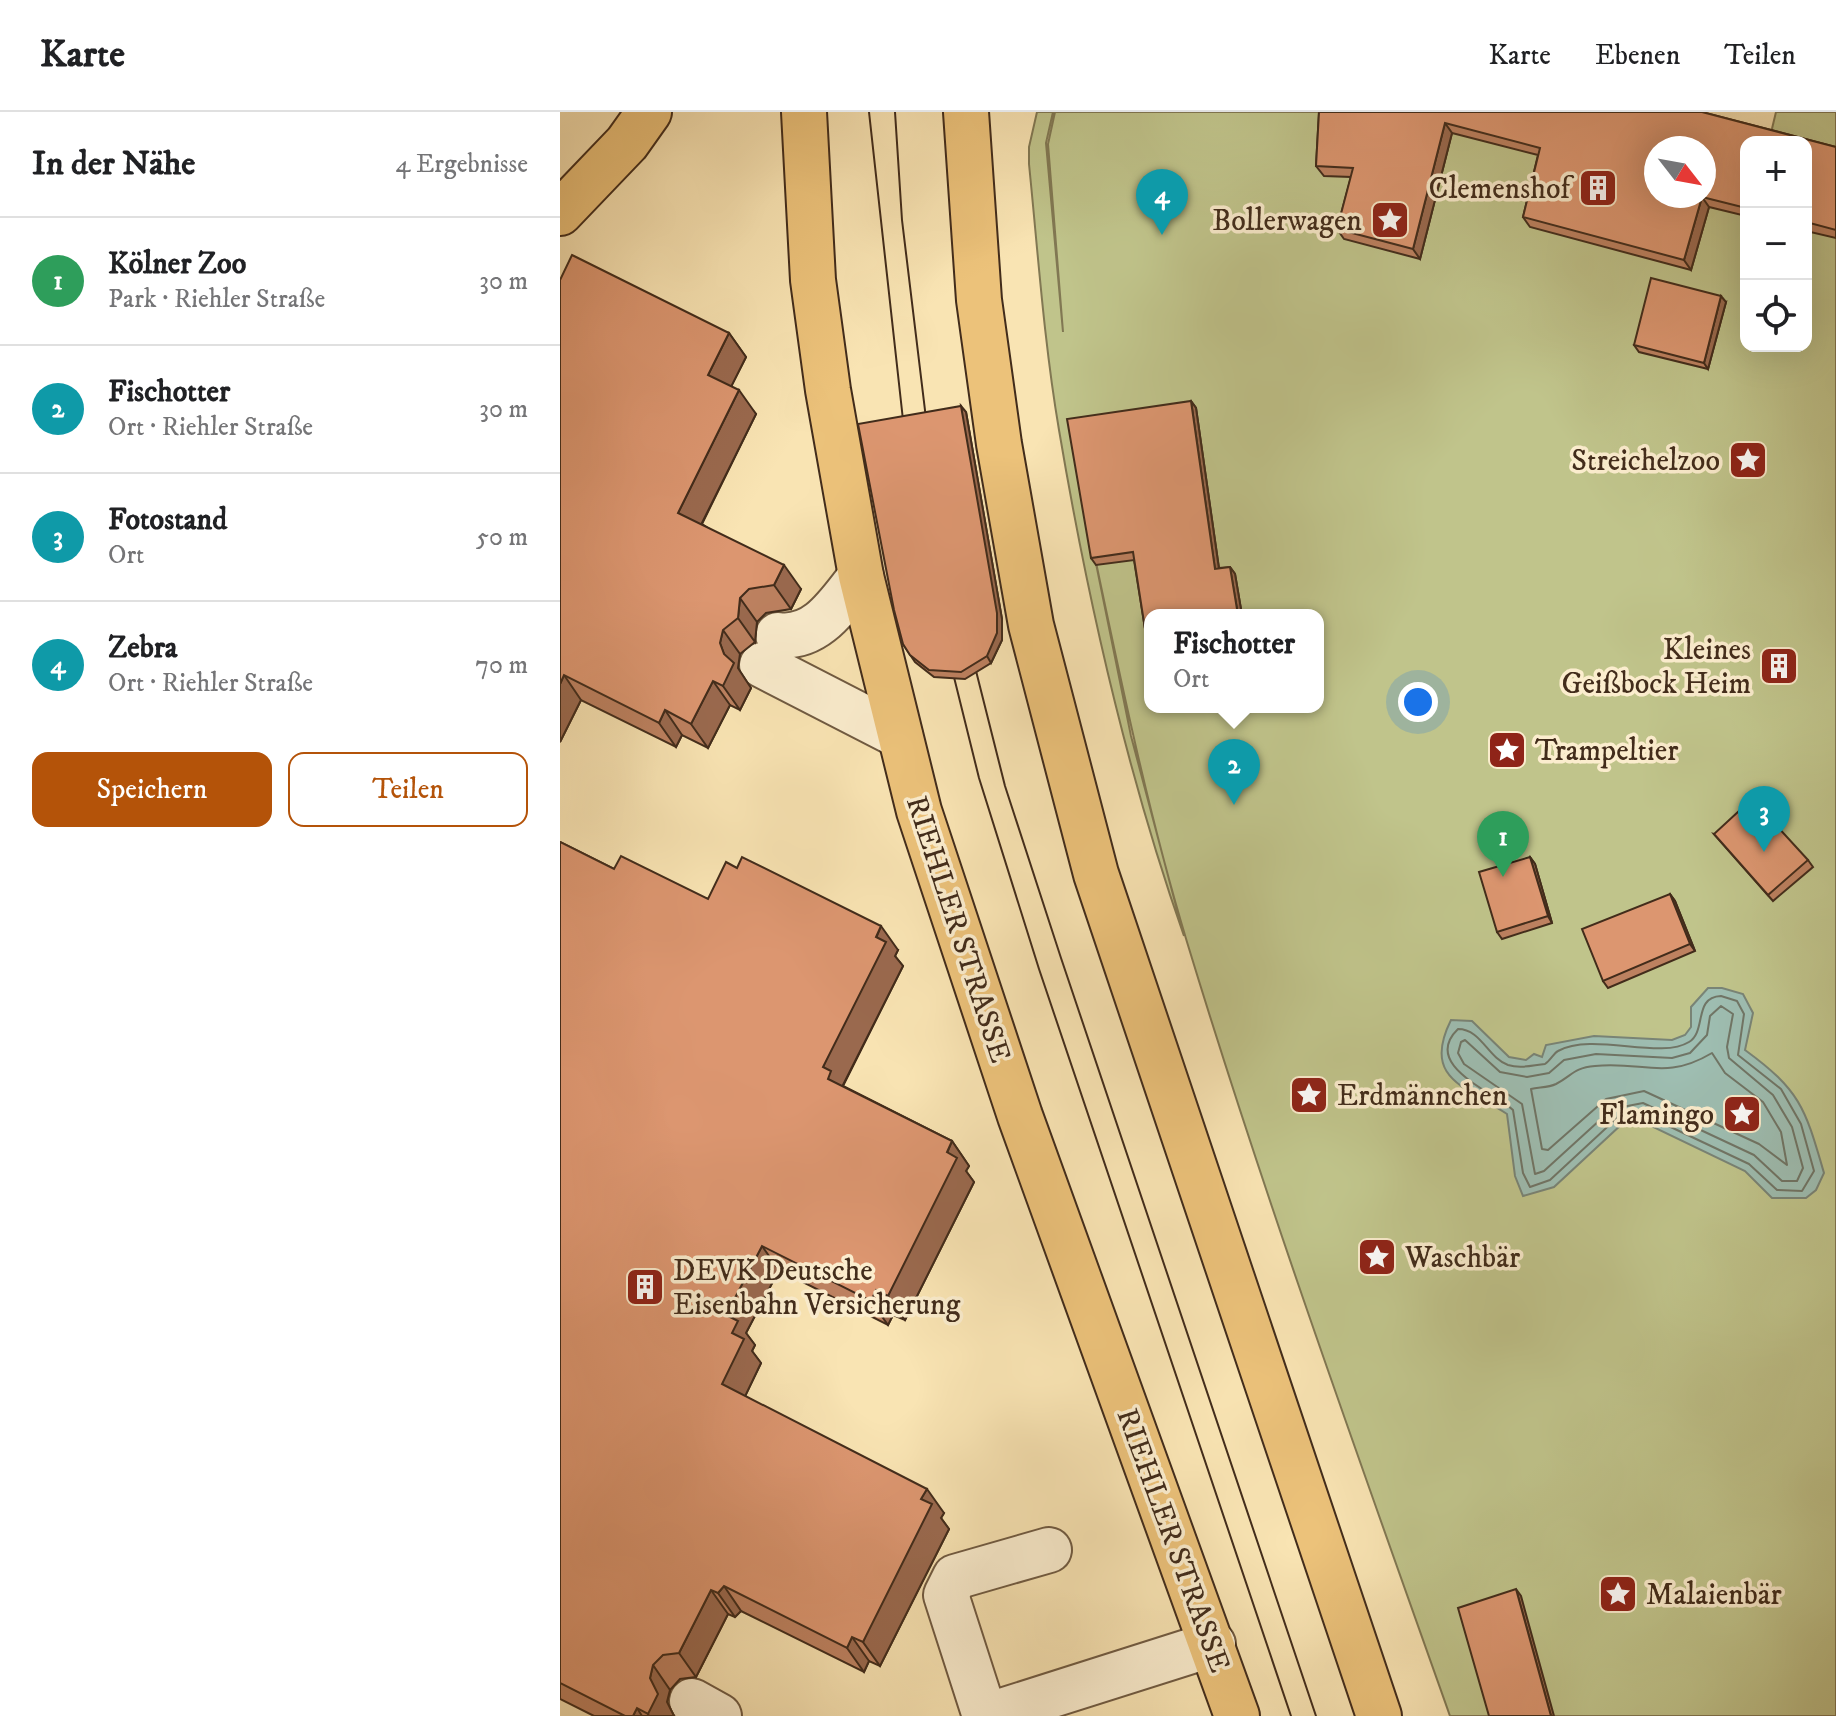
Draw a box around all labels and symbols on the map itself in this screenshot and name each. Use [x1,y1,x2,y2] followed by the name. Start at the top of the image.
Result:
[1644,136,1716,208] north arrow
[1577,167,1619,209] building icon: Clemenshof
[1136,169,1188,235] pin: 4
[1428,171,1574,208] place label: Clemenshof
[1369,199,1411,241] place icon: Bollerwagen
[1212,203,1362,240] place label: Bollerwagen
[1727,439,1769,481] place icon: Streichelzoo
[1571,443,1720,480] place label: Streichelzoo
[1561,632,1751,703] place label: Kleines Geißbock Heim
[1758,645,1800,687] building icon: Kleines Geißbock Heim
[1398,682,1438,722] your location
[1486,729,1528,771] place icon: Trampeltier
[1535,733,1678,770] place label: Trampeltier
[1208,739,1260,805] pin: 2
[1738,786,1790,852] pin: 3
[897,791,1018,1067] street label: RIEHLER STRASSE
[1477,811,1529,877] pin: 1
[1288,1074,1330,1116] place icon: Erdmännchen
[1337,1078,1508,1115] place label: Erdmännchen
[1721,1093,1763,1135] place icon: Flamingo
[1599,1097,1714,1134] place label: Flamingo
[1356,1236,1398,1278] place icon: Waschbär
[1404,1240,1520,1277] place label: Waschbär
[673,1253,961,1324] place label: DEVK Deutsche Eisenbahn Versicherung
[624,1266,666,1308] building icon: DEVK Deutsche Eisenbahn Versicherung
[1108,1403,1238,1678] street label: RIEHLER STRASSE
[1597,1573,1639,1615] place icon: Malaienbär
[1646,1577,1782,1614] place label: Malaienbär

